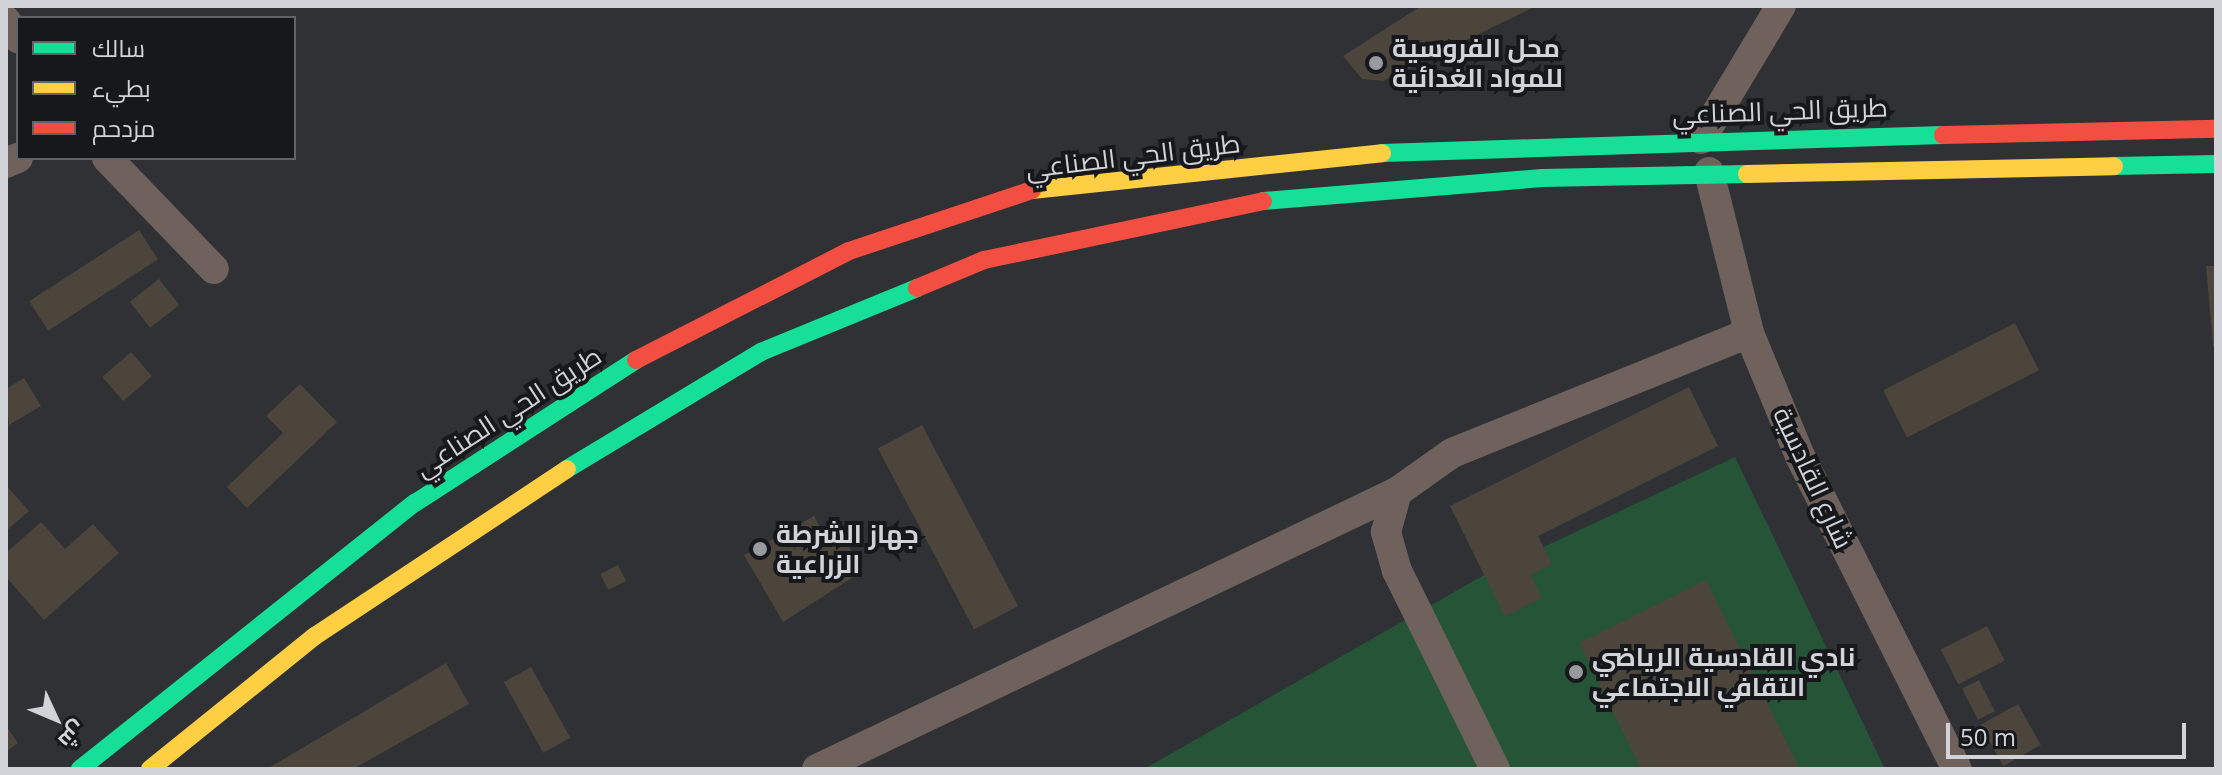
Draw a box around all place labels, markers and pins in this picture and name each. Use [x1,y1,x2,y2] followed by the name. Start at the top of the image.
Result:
[1392,32,1563,94] place label: محل الفروسية للمواد الغدائية
[1367,54,1385,72] marker: محل الفروسية للمواد الغدائية
[776,518,919,580] place label: جهاز الشرطة الزراعية
[751,540,769,558] marker: جهاز الشرطة الزراعية
[1592,641,1855,702] place label: نادي القادسية الرياضي التقافي الاجتماعي
[1567,663,1585,681] marker: نادي القادسية الرياضي التقافي الاجتماعي

